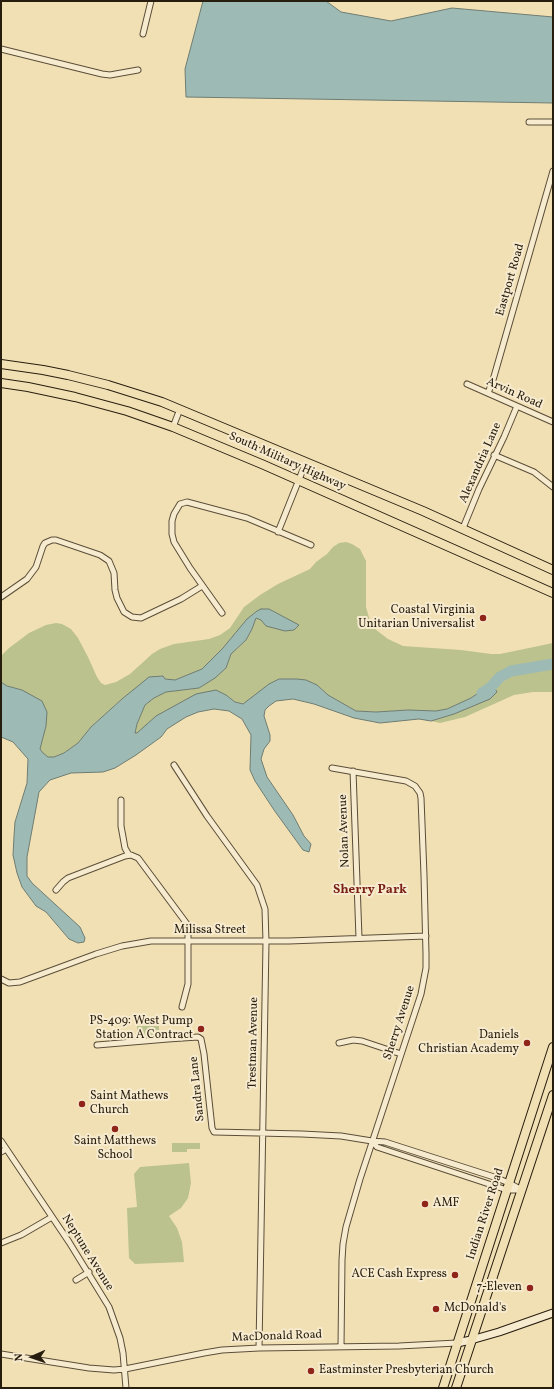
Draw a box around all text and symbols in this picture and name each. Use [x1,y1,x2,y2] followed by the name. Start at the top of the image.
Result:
[494,242,528,318] street label: Eastport Road
[484,375,544,413] street label: Arvin Road
[457,421,505,505] street label: Alexandria Lane
[226,430,348,494] street label: South Military Highway
[358,604,475,632] place label: Coastal Virginia Unitarian Universalist
[478,613,488,623] marker: Coastal Virginia Unitarian Universalist
[337,794,353,868] street label: Nolan Avenue
[333,883,407,899] district label: Sherry Park
[174,924,246,938] street label: Milissa Street
[381,984,419,1062] street label: Sherry Avenue
[246,997,262,1089] street label: Trestman Avenue
[90,1015,193,1043] place label: PS-409: West Pump Station A Contract
[196,1024,206,1034] marker: PS-409: West Pump Station A Contract
[418,1029,519,1057] place label: Daniels Christian Academy
[522,1038,532,1048] marker: Daniels Christian Academy
[187,1056,209,1122] street label: Sandra Lane
[90,1090,168,1118] place label: Saint Mathews Church
[77,1099,87,1109] marker: Saint Mathews Church
[110,1124,120,1134] marker: Saint Matthews School
[74,1135,156,1163] place label: Saint Matthews School
[464,1166,508,1262] street label: Indian River Road
[433,1197,459,1211] place label: AMF
[420,1199,430,1209] marker: AMF
[58,1212,116,1294] street label: Neptune Avenue
[352,1268,447,1282] place label: ACE Cash Express
[450,1270,460,1280] marker: ACE Cash Express
[477,1281,522,1295] place label: 7-Eleven
[525,1283,535,1293] marker: 7-Eleven
[444,1302,506,1316] place label: McDonald's
[431,1304,441,1314] marker: McDonald's
[231,1328,323,1346] street label: MacDonald Road
[12,1337,52,1377] north arrow
[12,1353,27,1362] text: N
[319,1364,494,1378] place label: Eastminster Presbyterian Church
[306,1366,316,1376] marker: Eastminster Presbyterian Church

